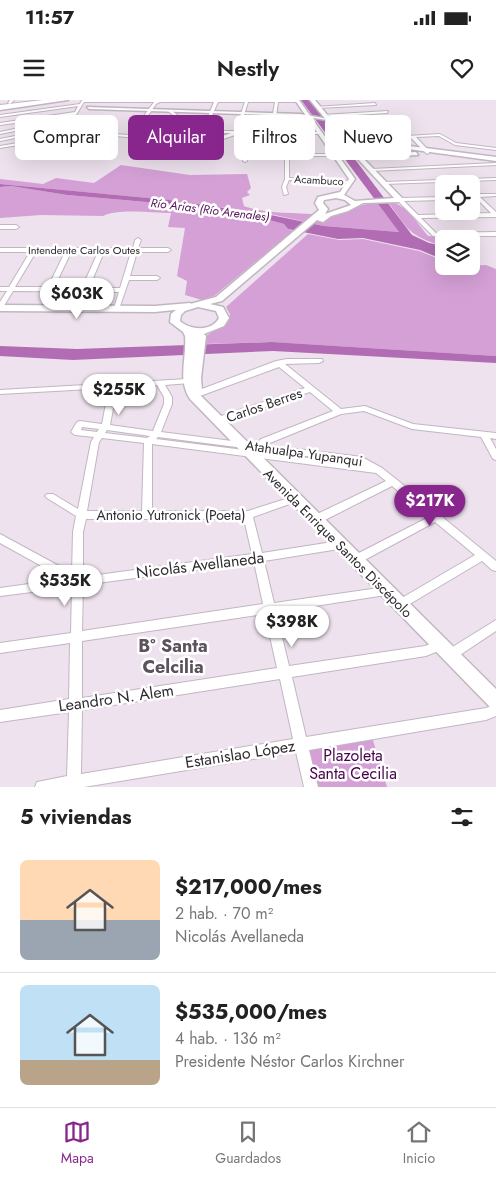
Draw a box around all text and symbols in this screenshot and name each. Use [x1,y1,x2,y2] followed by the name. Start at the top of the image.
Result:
[25,4,74,31] text: 11:57
[217,52,279,84] text: Nestly
[20,54,48,82] icon: menu
[448,54,476,82] icon: heart
[15,115,118,160] chip: Comprar
[128,115,224,160] chip: Alquilar
[234,115,315,160] chip: Filtros
[325,115,411,160] chip: Nuevo
[294,171,344,189] street label: Acambuco
[435,175,480,275] map controls
[435,175,480,220] button: locate
[150,194,271,226] water label: Río Arias (Río Arenales)
[435,230,480,275] button: layers
[28,242,141,258] street label: Intendente Carlos Outes
[42,278,112,320] pin: $603K
[51,282,103,305] text: $603K
[84,374,154,416] pin: $255K
[93,378,145,401] text: $255K
[223,383,305,427] street label: Carlos Berres
[244,435,364,471] street label: Atahualpa Yupanqui
[259,464,417,622] street label: Avenida Enrique Santos Discépolo
[395,484,465,527] pin: $217K
[405,489,455,512] text: $217K
[96,505,246,525] street label: Antonio Yutronick (Poeta)
[135,546,265,584] street label: Nicolás Avellaneda
[30,564,100,607] pin: $535K
[39,569,91,592] text: $535K
[257,606,327,648] pin: $398K
[266,610,318,633] text: $398K
[138,633,208,680] district label: B° Santa Celcilia
[57,679,175,717] street label: Leandro N. Alem
[183,734,297,774] street label: Estanislao López
[309,744,397,785] park label: Plazoleta Santa Cecilia
[20,802,132,832] text: 5 viviendas
[448,803,476,831] icon: filters
[175,872,322,902] text: $217,000/mes
[60,880,120,940] icon: home
[175,902,273,925] text: 2 hab. · 70 m²
[175,925,304,948] text: Nicolás Avellaneda
[175,997,327,1027] text: $535,000/mes
[60,1005,120,1065] icon: home
[175,1027,281,1050] text: 4 hab. · 136 m²
[175,1050,405,1073] text: Presidente Néstor Carlos Kirchner
[61,1118,94,1168] tab: Mapa
[215,1118,281,1168] tab: Guardados
[403,1118,435,1168] tab: Inicio

